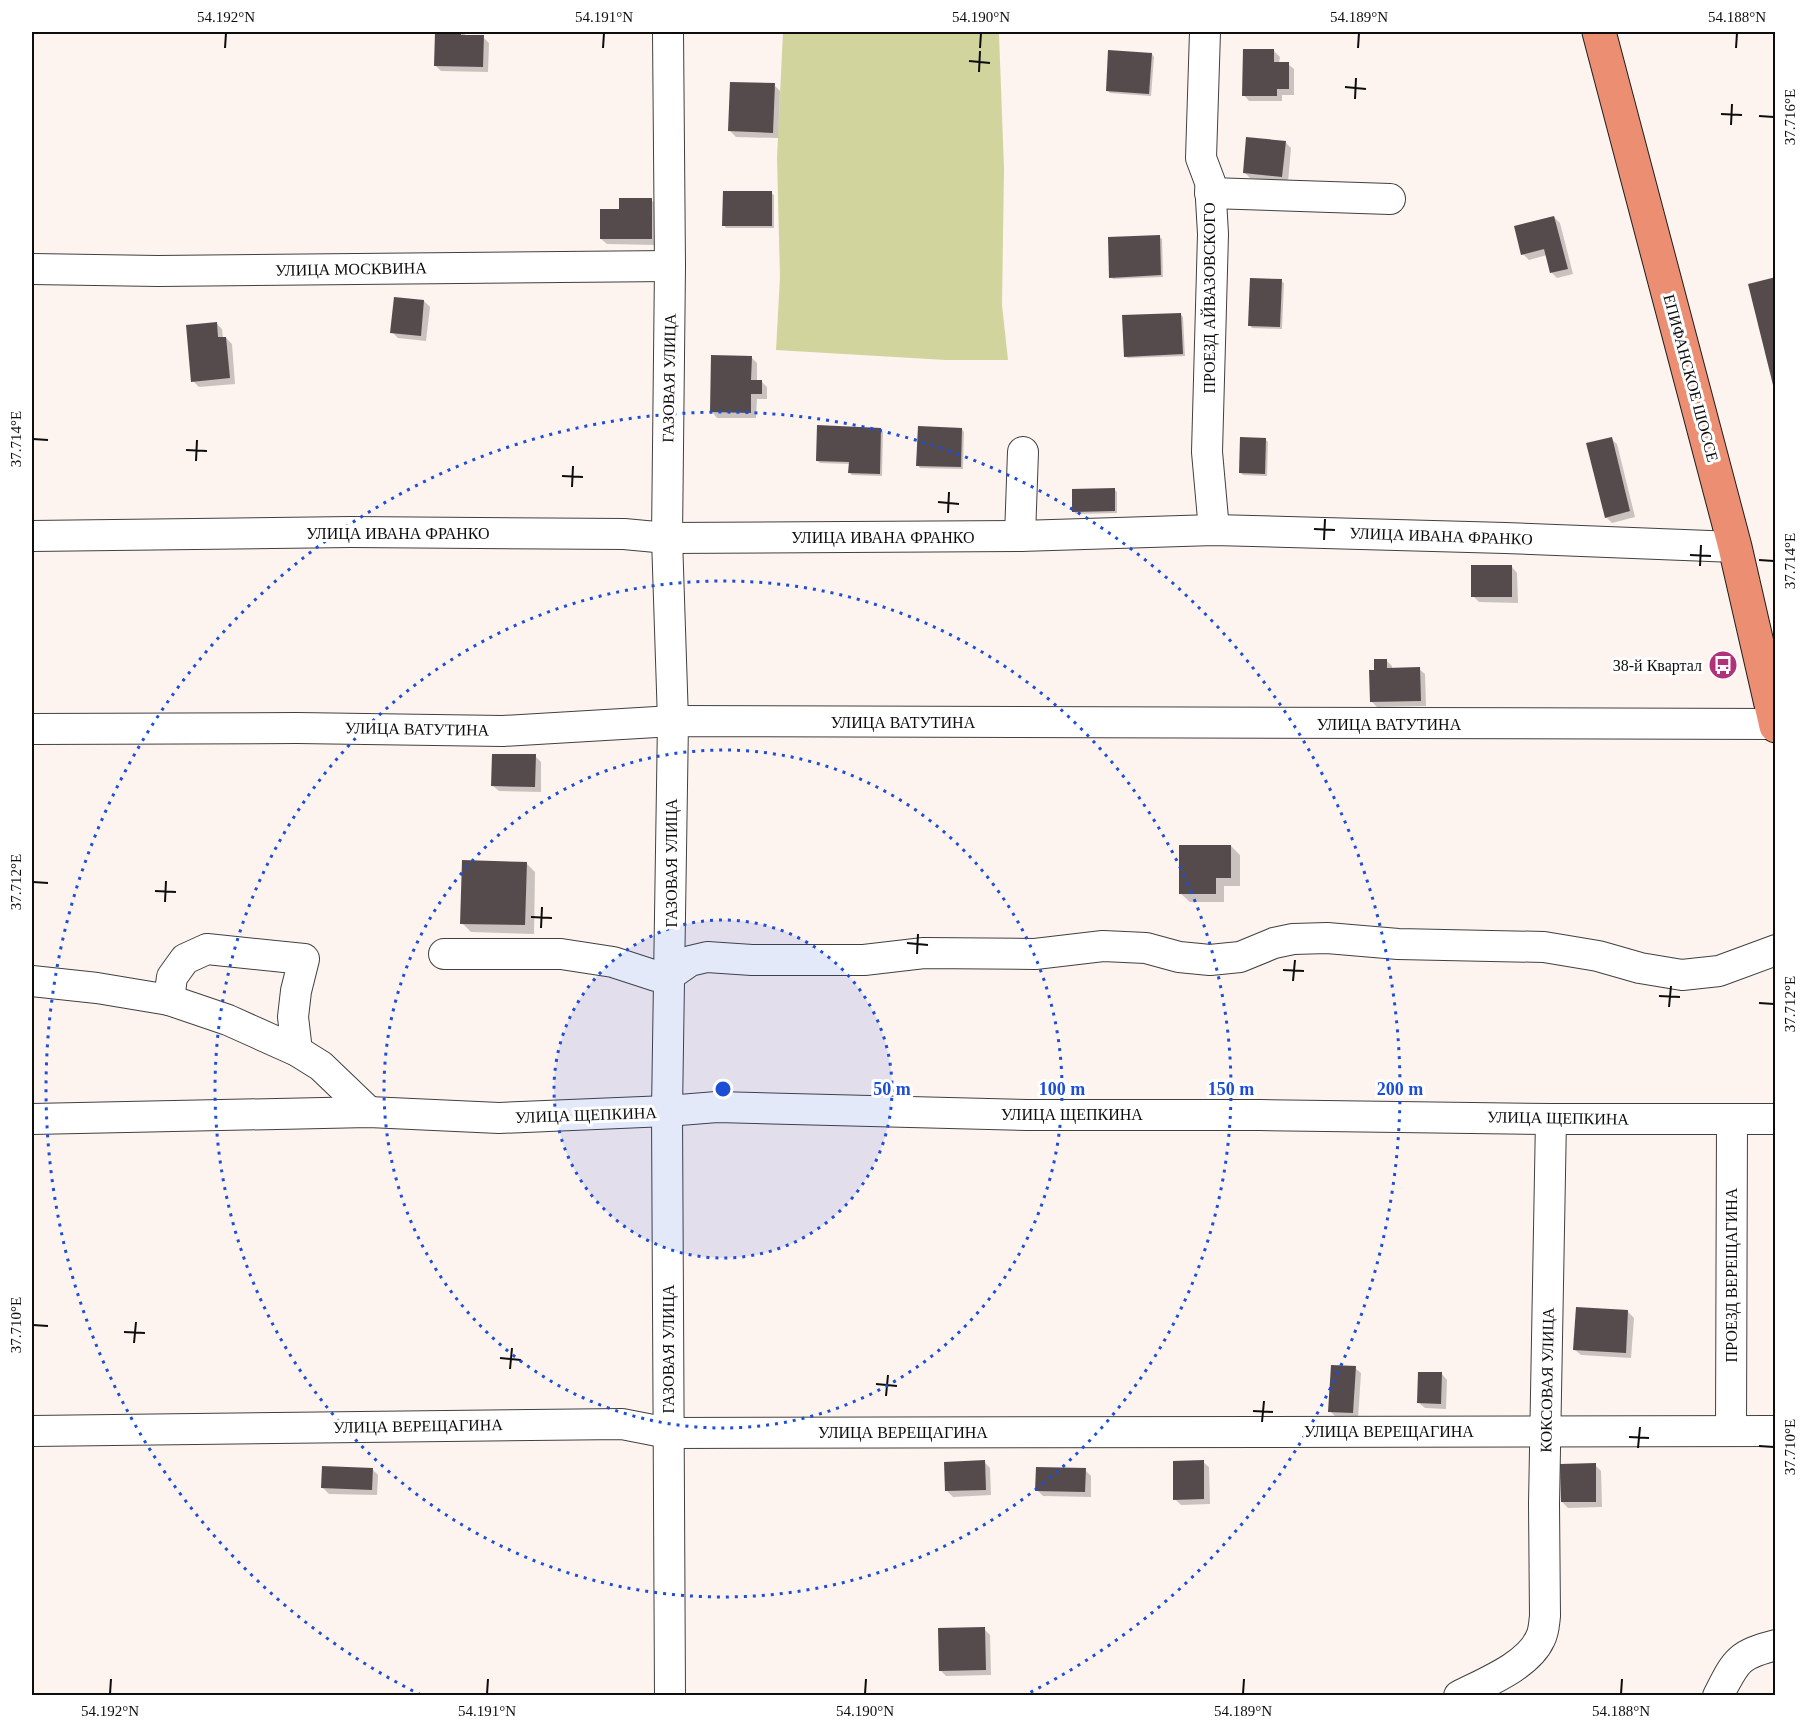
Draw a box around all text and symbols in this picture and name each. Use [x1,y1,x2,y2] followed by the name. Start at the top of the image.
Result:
[197,9,255,25] text: 54.192°N
[575,9,633,25] text: 54.191°N
[952,9,1010,25] text: 54.190°N
[1330,9,1388,25] text: 54.189°N
[1708,9,1766,25] text: 54.188°N
[1782,89,1798,145] text: 37.716°E
[1200,202,1219,394] street label: ПРОЕЗД АЙВАЗОВСКОГО
[275,259,427,280] street label: УЛИЦА МОСКВИНА
[1660,292,1722,464] street label: ЕПИФАНСКОЕ ШОССЕ
[659,313,680,443] street label: ГАЗОВАЯ УЛИЦА
[8,411,24,467] text: 37.714°E
[1349,524,1533,549] street label: УЛИЦА ИВАНА ФРАНКО
[306,525,490,543] street label: УЛИЦА ИВАНА ФРАНКО
[791,529,975,547] street label: УЛИЦА ИВАНА ФРАНКО
[1782,533,1798,589] text: 37.714°E
[1707,649,1739,681] bus stop icon: 38-й Квартал
[1613,657,1702,675] place label: 38-й Квартал
[831,714,976,732] street label: УЛИЦА ВАТУТИНА
[1317,716,1462,734] street label: УЛИЦА ВАТУТИНА
[345,719,490,740] street label: УЛИЦА ВАТУТИНА
[663,798,681,928] street label: ГАЗОВАЯ УЛИЦА
[8,854,24,910] text: 37.712°E
[1782,976,1798,1032] text: 37.712°E
[713,1079,733,1099] centre of rings
[873,1079,911,1099] text: 50 m
[1039,1079,1085,1099] text: 100 m
[1208,1079,1254,1099] text: 150 m
[1377,1079,1423,1099] text: 200 m
[515,1104,658,1127] street label: УЛИЦА ЩЕПКИНА
[1001,1106,1143,1124] street label: УЛИЦА ЩЕПКИНА
[1487,1108,1630,1129] street label: УЛИЦА ЩЕПКИНА
[1723,1187,1741,1362] street label: ПРОЕЗД ВЕРЕЩАГИНА
[660,1284,678,1414] street label: ГАЗОВАЯ УЛИЦА
[8,1297,24,1353] text: 37.710°E
[1537,1307,1558,1453] street label: КОКСОВАЯ УЛИЦА
[333,1416,503,1437] street label: УЛИЦА ВЕРЕЩАГИНА
[1782,1419,1798,1475] text: 37.710°E
[1304,1423,1474,1441] street label: УЛИЦА ВЕРЕЩАГИНА
[818,1424,988,1442] street label: УЛИЦА ВЕРЕЩАГИНА
[81,1703,139,1719] text: 54.192°N
[458,1703,516,1719] text: 54.191°N
[836,1703,894,1719] text: 54.190°N
[1214,1703,1272,1719] text: 54.189°N
[1592,1703,1650,1719] text: 54.188°N

